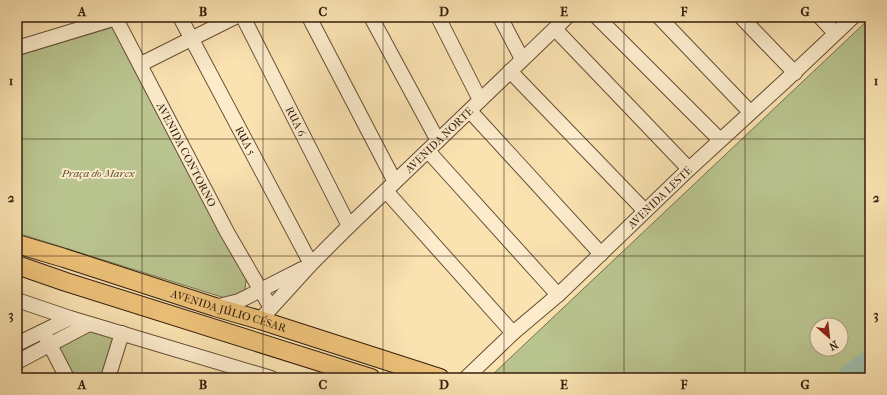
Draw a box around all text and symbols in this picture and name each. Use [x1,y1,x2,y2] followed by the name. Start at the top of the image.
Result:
[77,4,87,19] text: A
[199,4,208,19] text: B
[319,4,328,19] text: C
[439,4,449,19] text: D
[560,4,568,19] text: E
[680,4,688,19] text: F
[800,4,810,19] text: G
[9,73,14,88] text: 1
[874,73,879,88] text: 1
[154,99,219,209] street label: AVENIDA CONTORNO
[283,104,309,138] street label: RUA 6
[401,104,476,176] street label: AVENIDA NORTE
[233,124,259,157] street label: RUA 5
[624,163,695,232] street label: AVENIDA LESTE
[61,167,135,180] park label: Praça do Marex
[8,190,15,205] text: 2
[873,190,880,205] text: 2
[168,286,289,335] street label: AVENIDA JÚLIO CÉSAR
[8,307,14,323] text: 3
[873,307,879,323] text: 3
[809,317,849,357] north arrow
[826,338,840,353] text: N
[77,377,87,392] text: A
[199,377,208,392] text: B
[319,377,328,392] text: C
[439,377,449,392] text: D
[560,377,568,392] text: E
[680,377,688,392] text: F
[800,377,810,392] text: G

